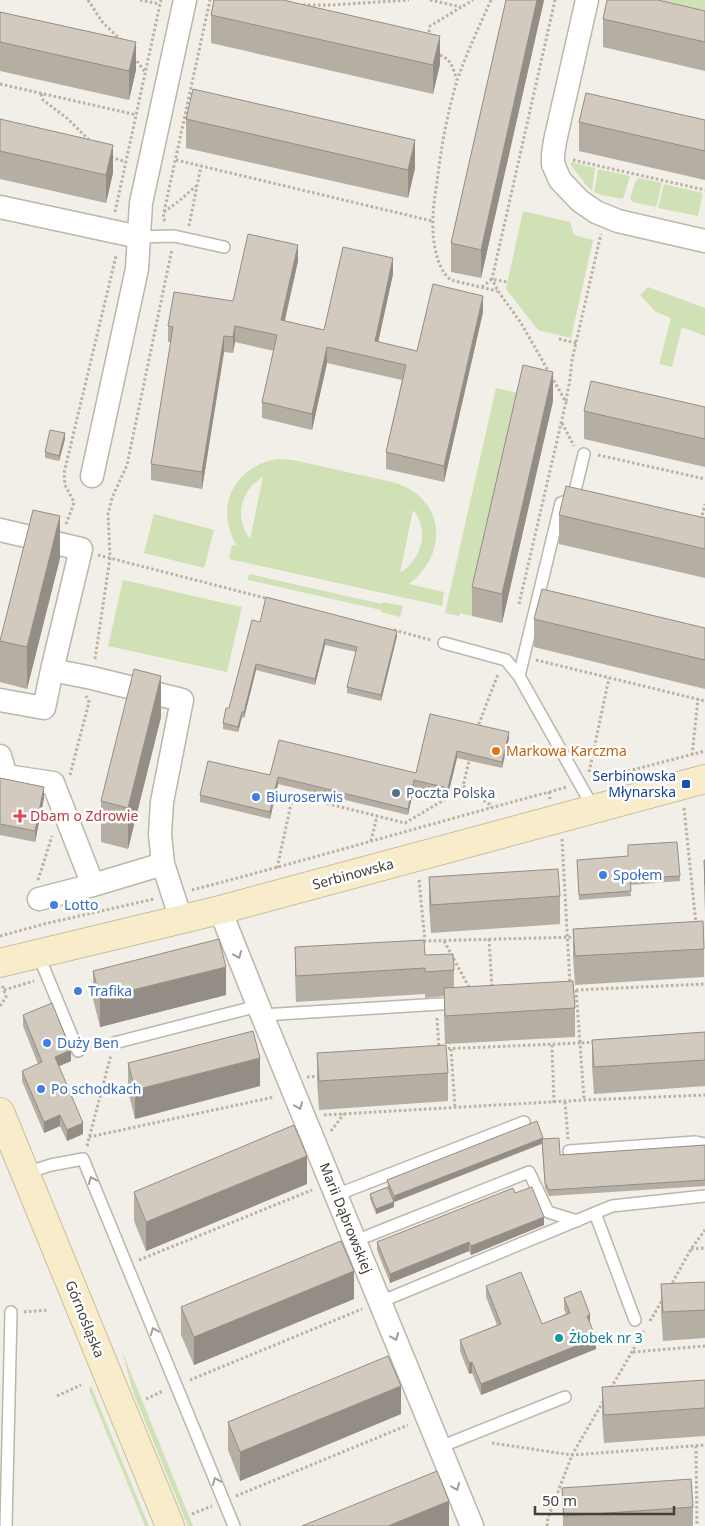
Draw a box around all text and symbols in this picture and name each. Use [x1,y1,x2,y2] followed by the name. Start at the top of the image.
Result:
[506,741,627,760] place label: Markowa Karczma
[490,745,502,757] marker: Markowa Karczma
[593,766,676,801] place label: Serbinowska Młynarska
[680,778,692,790] marker: Serbinowska Młynarska
[406,783,495,802] place label: Poczta Polska
[266,787,343,806] place label: Biuroserwis
[390,787,402,799] marker: Poczta Polska
[250,791,262,803] marker: Biuroserwis
[30,806,138,825] place label: Dbam o Zdrowie
[14,810,26,822] marker: Dbam o Zdrowie
[310,854,396,893] street label: Serbinowska
[613,865,662,884] place label: Społem
[597,869,609,881] marker: Społem
[64,895,98,914] place label: Lotto
[48,899,60,911] marker: Lotto
[232,951,242,959] one-way arrow
[88,981,132,1000] place label: Trafika
[72,985,84,997] marker: Trafika
[57,1033,119,1052] place label: Duży Ben
[41,1037,53,1049] marker: Duży Ben
[51,1079,141,1098] place label: Po schodkach
[35,1083,47,1095] marker: Po schodkach
[293,1101,304,1110] one-way arrow
[316,1160,377,1276] street label: Marii Dąbrowskiej
[88,1176,99,1185] one-way arrow
[61,1277,110,1360] street label: Górnośląska
[150,1327,160,1336] one-way arrow
[569,1328,643,1347] place label: Żłobek nr 3
[388,1332,399,1341] one-way arrow
[553,1332,565,1344] marker: Żłobek nr 3
[211,1477,222,1486] one-way arrow
[450,1482,461,1491] one-way arrow
[535,1484,674,1516] scale bar
[542,1490,577,1510] text: 50 m

